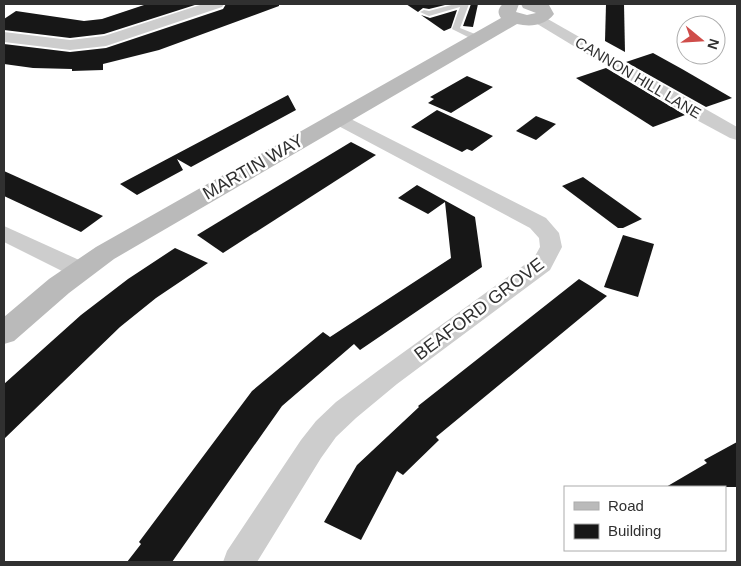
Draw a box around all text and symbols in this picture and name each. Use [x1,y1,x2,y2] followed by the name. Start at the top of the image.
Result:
[676,15,726,65] north arrow
[572,33,704,122] street label: CANNON HILL LANE
[704,37,723,51] text: N
[199,130,307,204] street label: MARTIN WAY
[410,254,548,364] street label: BEAFORD GROVE
[564,486,726,551] legend
[608,497,644,514] text: Road
[608,522,661,539] text: Building

